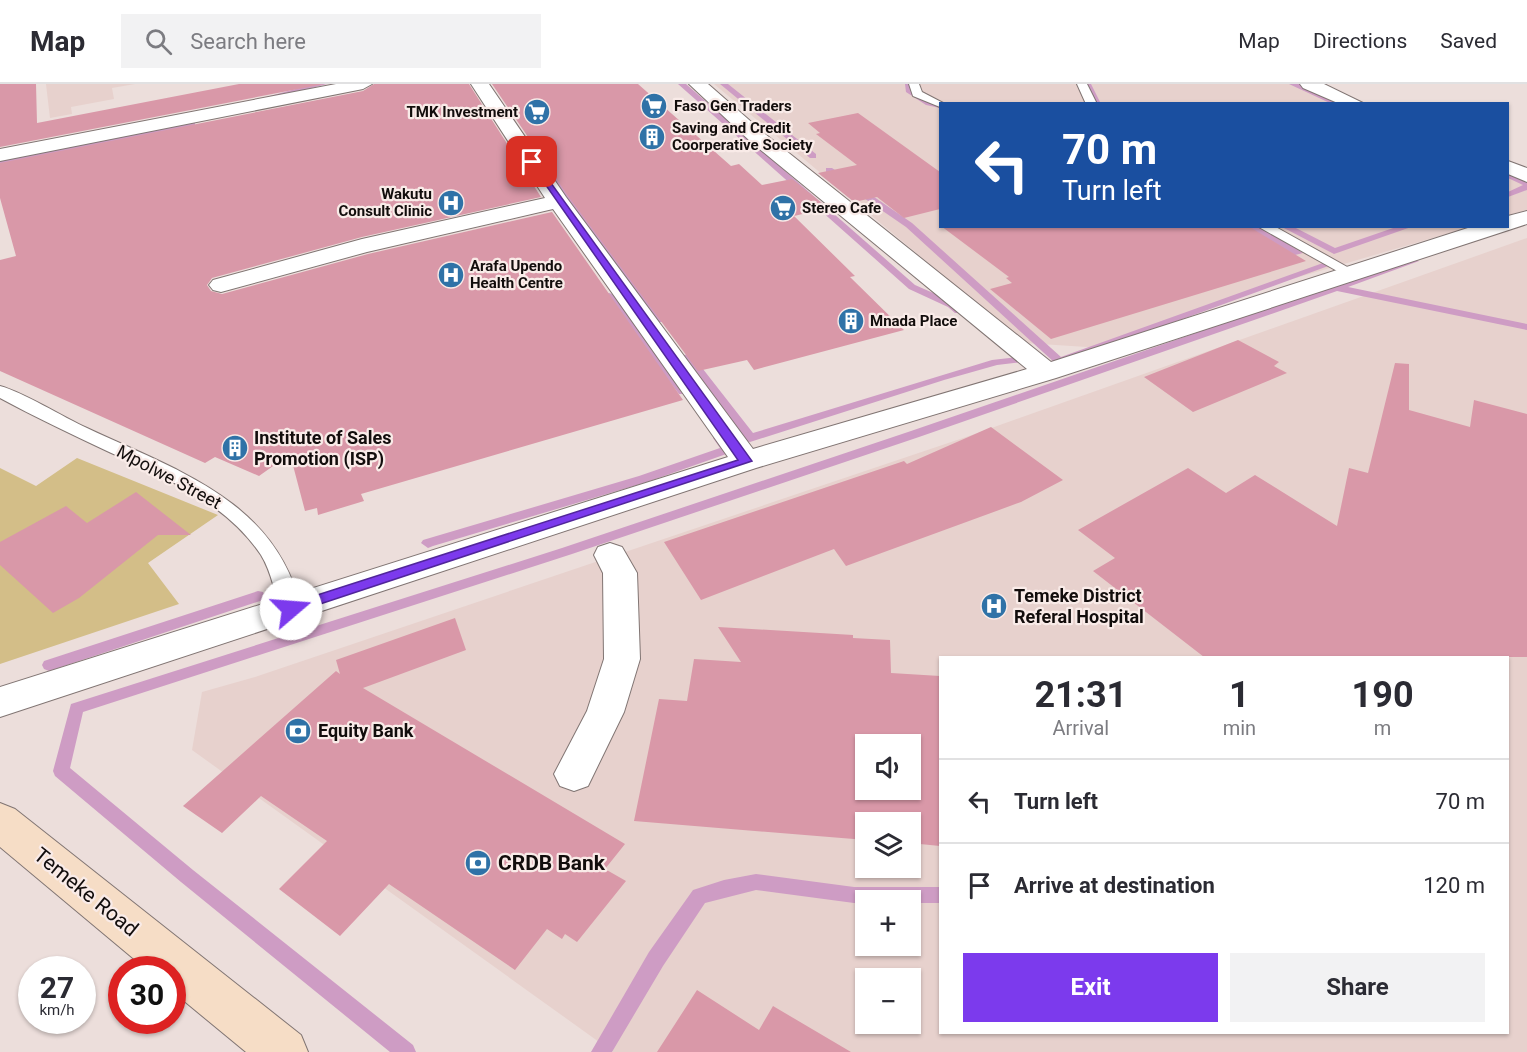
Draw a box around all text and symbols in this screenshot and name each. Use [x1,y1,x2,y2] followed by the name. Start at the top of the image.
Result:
[121,14,541,68] search box
[30,25,85,58] text: Map
[142,25,175,58] icon: search
[190,29,306,54] text: Search here
[1238,29,1280,53] text: Map
[1313,29,1407,53] text: Directions
[1440,29,1497,53] text: Saved
[639,91,669,121] supermarket icon: Faso Gen Traders
[522,97,552,127] supermarket icon: TMK Investment
[674,97,792,115] place label: Faso Gen Traders
[407,103,518,121] place label: TMK Investment
[672,119,813,154] place label: Saving and Credit Coorperative Society
[637,122,667,152] building icon: Saving and Credit Coorperative Society
[1062,125,1157,174] text: 70 m
[963,126,1041,204] icon: left
[506,136,557,187] pin
[515,145,548,178] icon: arrive
[1062,175,1162,207] text: Turn left
[338,185,432,220] place label: Wakutu Consult Clinic
[436,188,466,218] hospital icon: Wakutu Consult Clinic
[768,193,798,223] supermarket icon: Stereo Cafe
[802,199,881,217] place label: Stereo Cafe
[470,257,563,292] place label: Arafa Upendo Health Centre
[436,260,466,290] hospital icon: Arafa Upendo Health Centre
[836,306,866,336] building icon: Mnada Place
[870,312,957,330] place label: Mnada Place
[254,427,391,470] place label: Institute of Sales Promotion (ISP)
[220,433,250,463] building icon: Institute of Sales Promotion (ISP)
[113,440,225,513] street label: Mpolwe Street
[259,577,323,641] position arrow
[1014,585,1144,627] place label: Temeke District Referal Hospital
[979,591,1009,621] hospital icon: Temeke District Referal Hospital
[1034,674,1127,716] text: 21:31
[1229,674,1250,716] text: 1
[1352,674,1414,716] text: 190
[283,716,313,746] bank icon: Equity Bank
[1052,716,1109,740] text: Arrival
[1223,716,1256,740] text: min
[1374,716,1391,740] text: m
[318,720,414,741] place label: Equity Bank
[855,734,921,1034] map controls
[855,734,921,800] button: sound
[963,785,996,818] icon: left
[1014,789,1098,814] text: Turn left
[1436,789,1485,814] text: 70 m
[855,812,921,878] button: layers
[29,843,143,941] street label: Temeke Road
[463,848,493,878] bank icon: CRDB Bank
[498,851,606,875] place label: CRDB Bank
[963,869,996,902] icon: arrive
[1014,873,1215,898] text: Arrive at destination
[1423,873,1485,898] text: 120 m
[855,890,921,956] button: +
[963,953,1218,1022] button: Exit
[1230,953,1485,1022] button: Share
[108,956,186,1034] speed limit sign: 30
[855,968,921,1034] button: −
[40,970,74,1005] text: 27
[39,1001,75,1019] text: km/h

